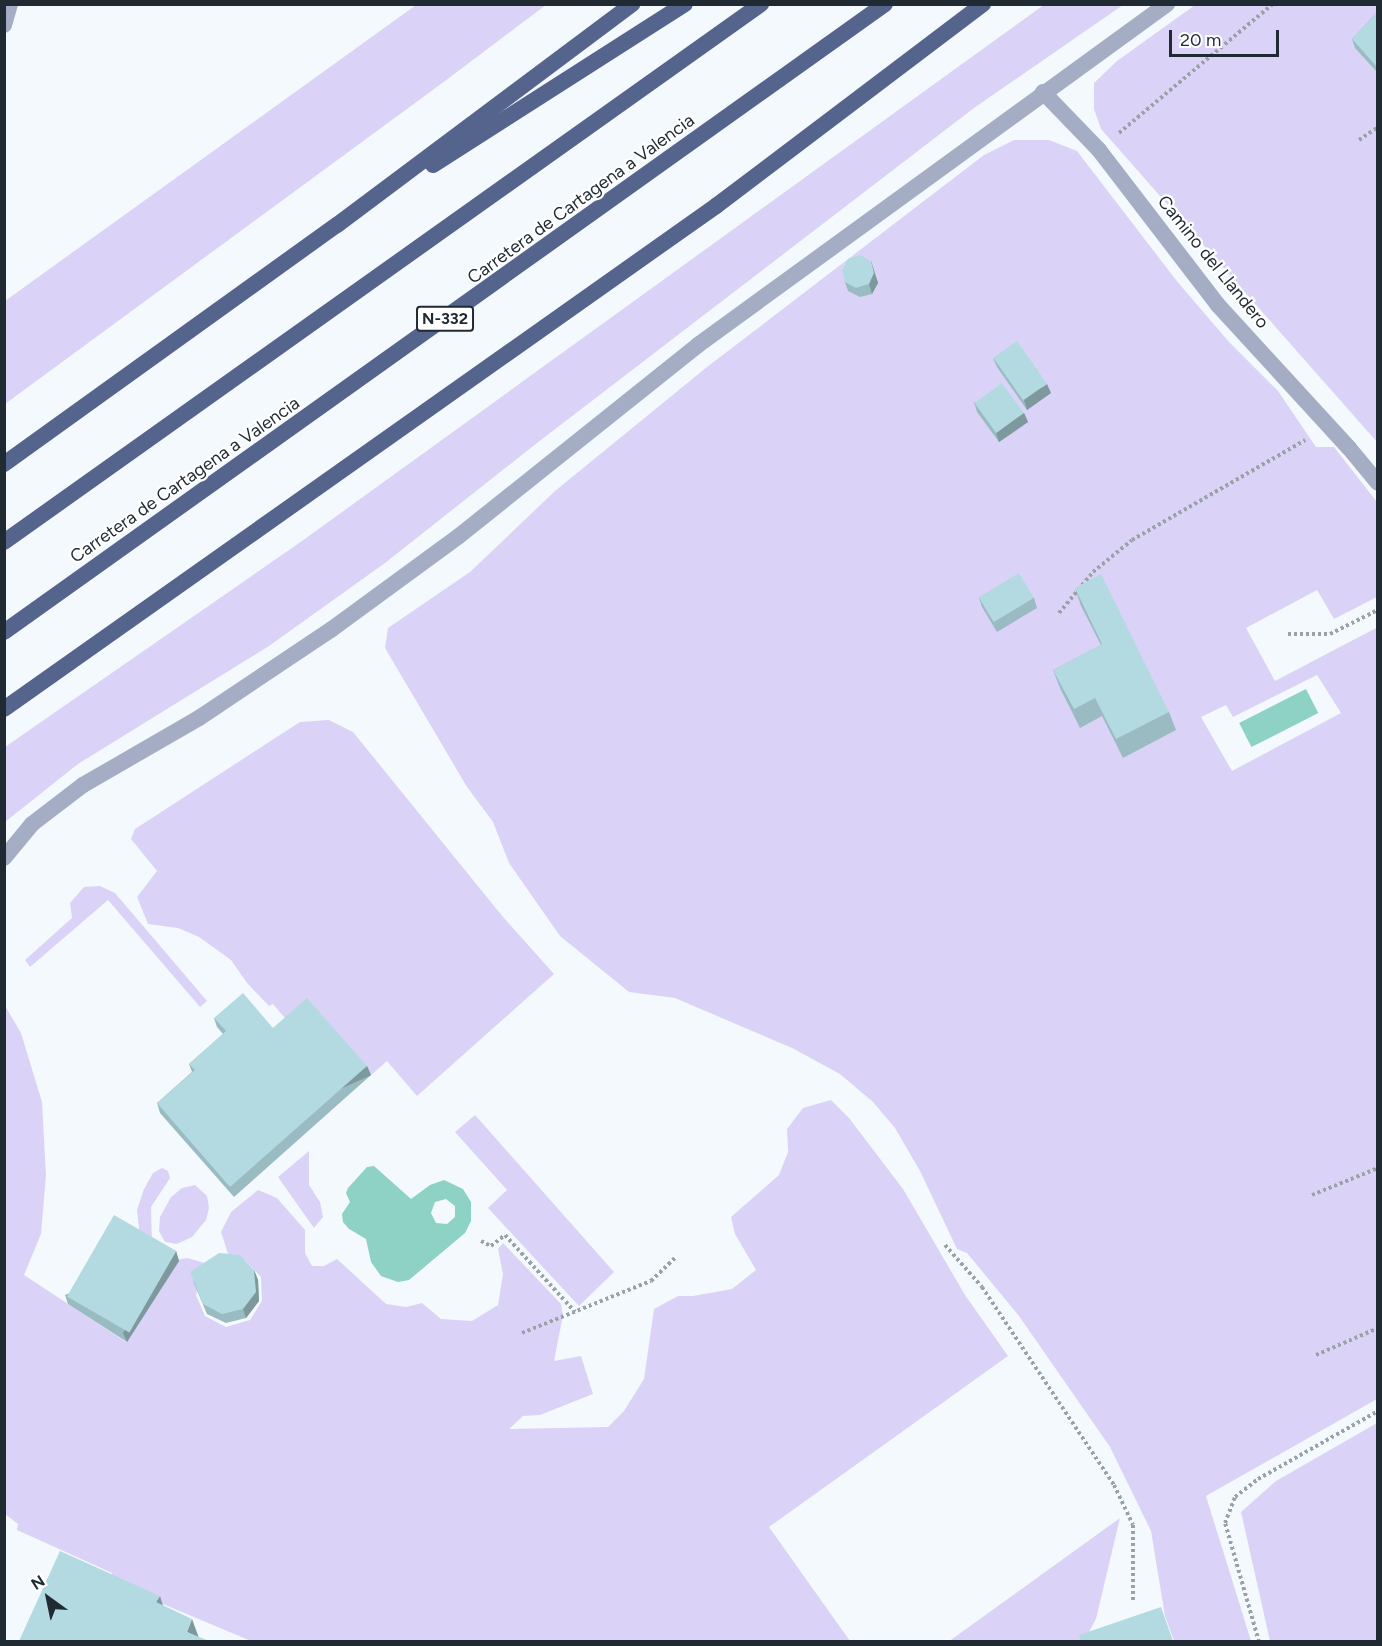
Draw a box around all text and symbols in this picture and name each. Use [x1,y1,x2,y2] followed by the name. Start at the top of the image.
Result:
[1172,18,1282,56] scale bar
[1180,29,1221,51] text: 20 m
[463,109,699,289] street label: Carretera de Cartagena a Valencia
[1153,191,1273,333] street label: Camino del Llandero
[415,306,475,332] road number: N-332
[66,392,304,568] street label: Carretera de Cartagena a Valencia
[18,1568,78,1628] north arrow
[28,1571,48,1594] text: N

